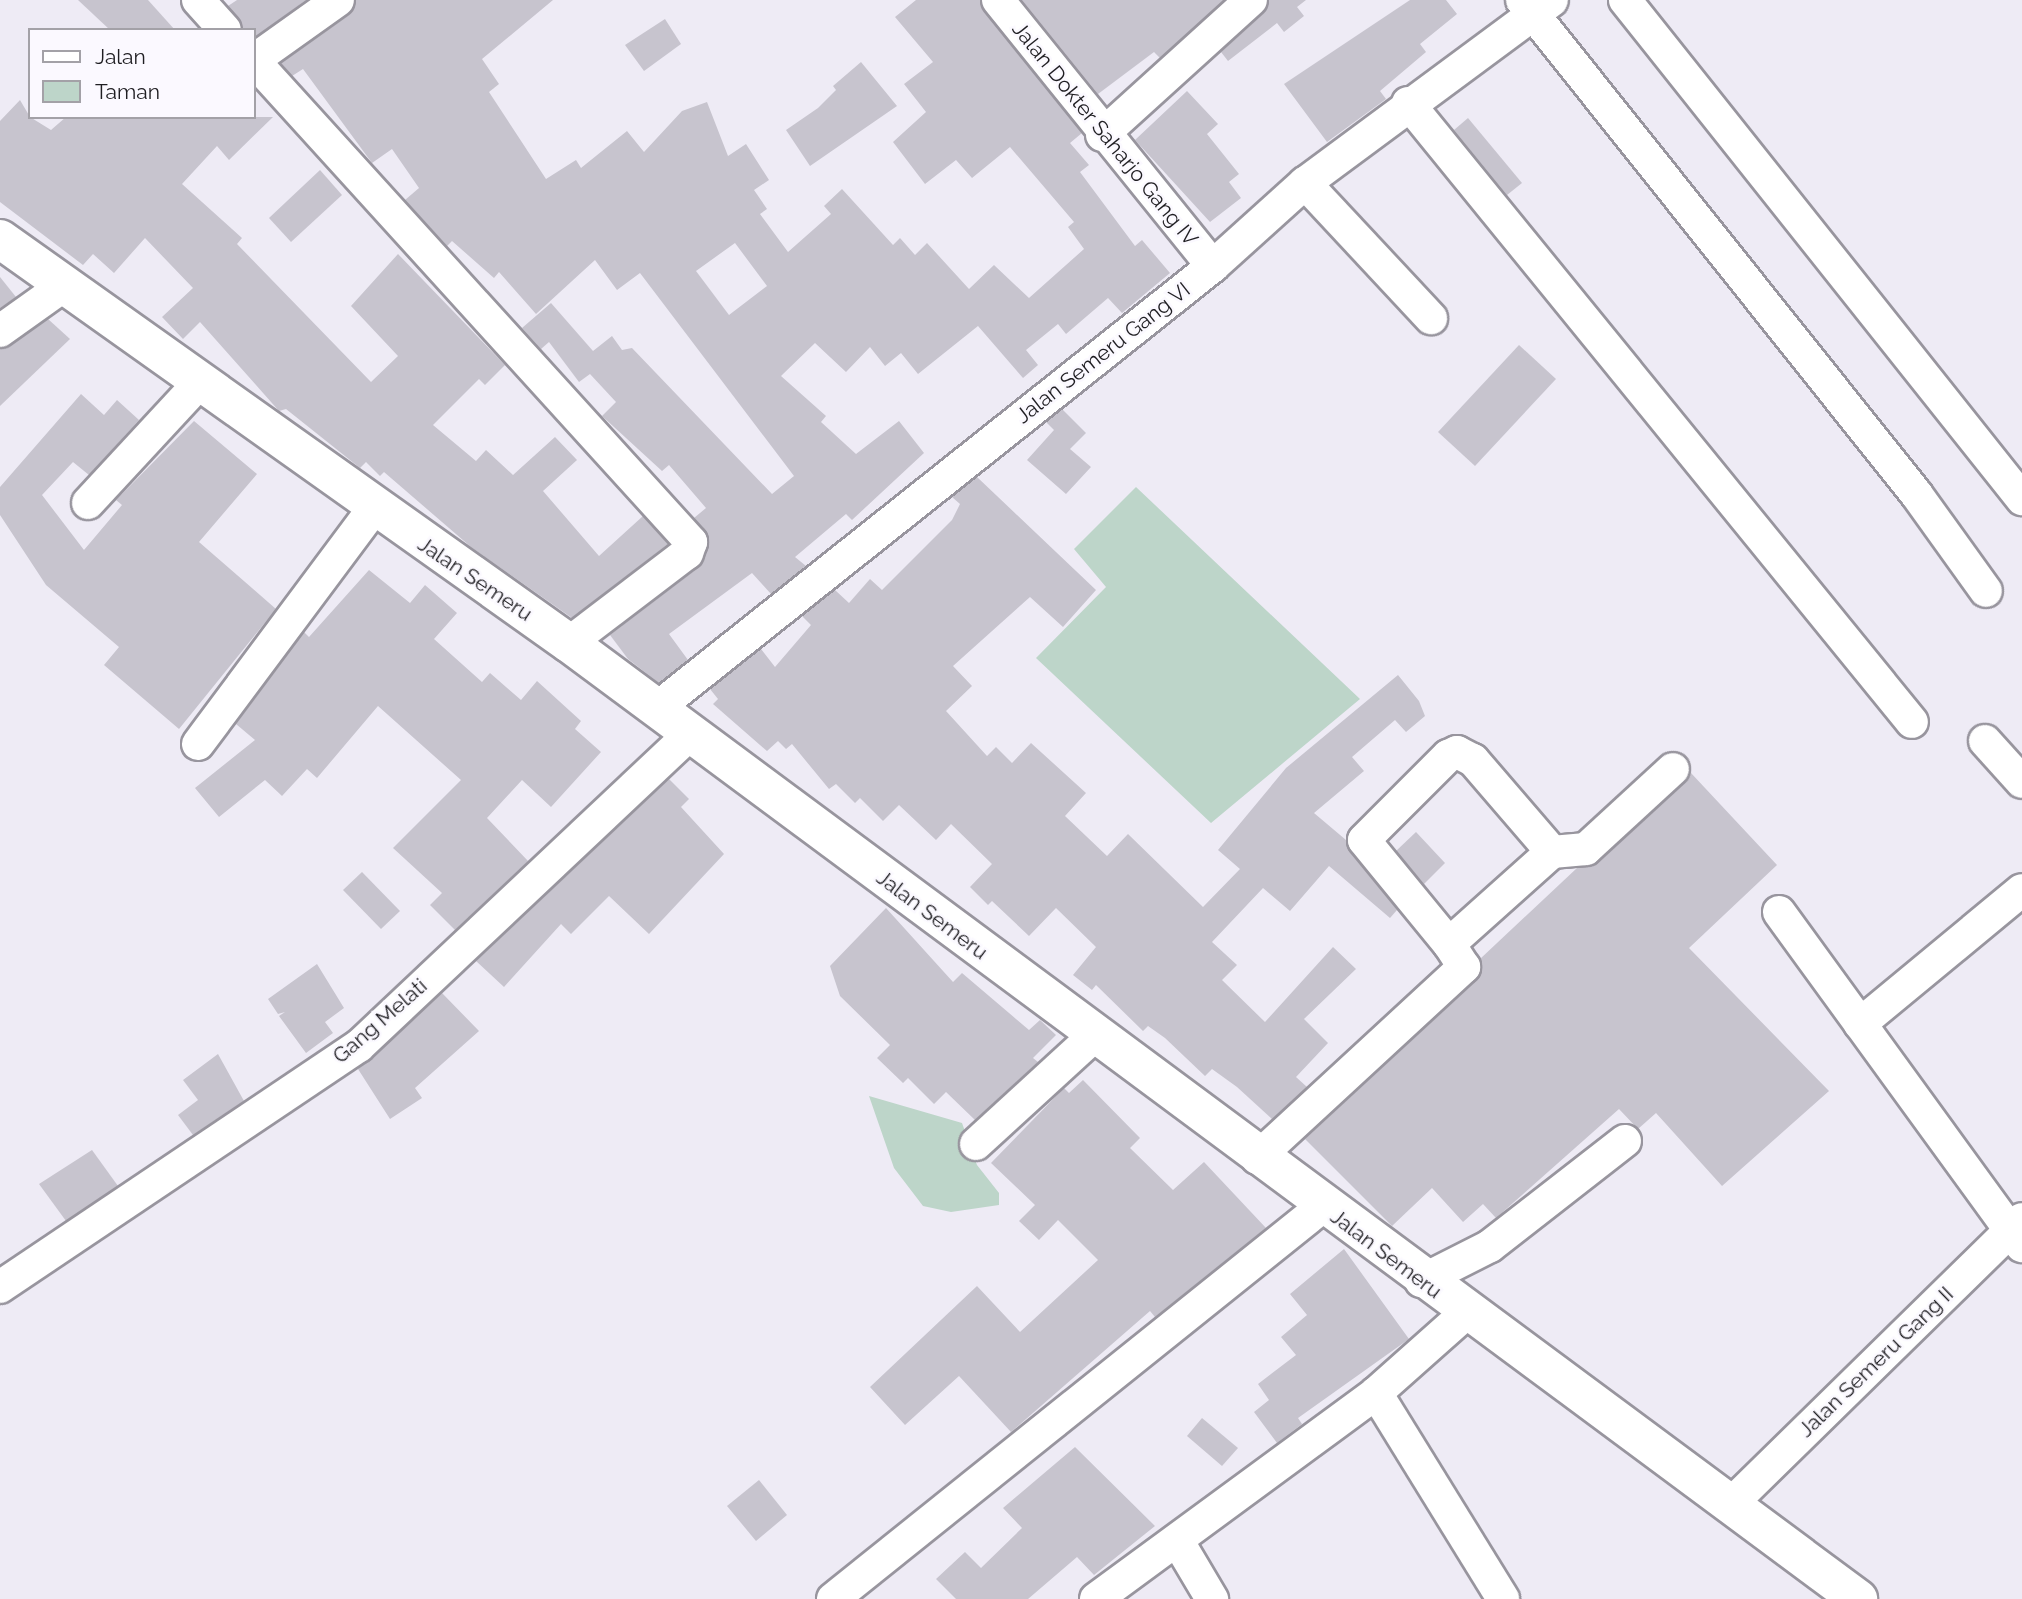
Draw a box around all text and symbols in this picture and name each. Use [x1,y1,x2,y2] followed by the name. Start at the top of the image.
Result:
[1007,17,1203,251] street label: Jalan Dokter Saharjo Gang IV
[28,28,256,119] legend
[95,44,146,69] text: Jalan
[95,79,160,104] text: Taman
[1011,277,1195,429] street label: Jalan Semeru Gang VI
[413,531,537,627] street label: Jalan Semeru
[871,865,993,965] street label: Jalan Semeru
[328,973,432,1069] street label: Gang Melati
[1325,1204,1447,1304] street label: Jalan Semeru
[1793,1282,1959,1442] street label: Jalan Semeru Gang II

